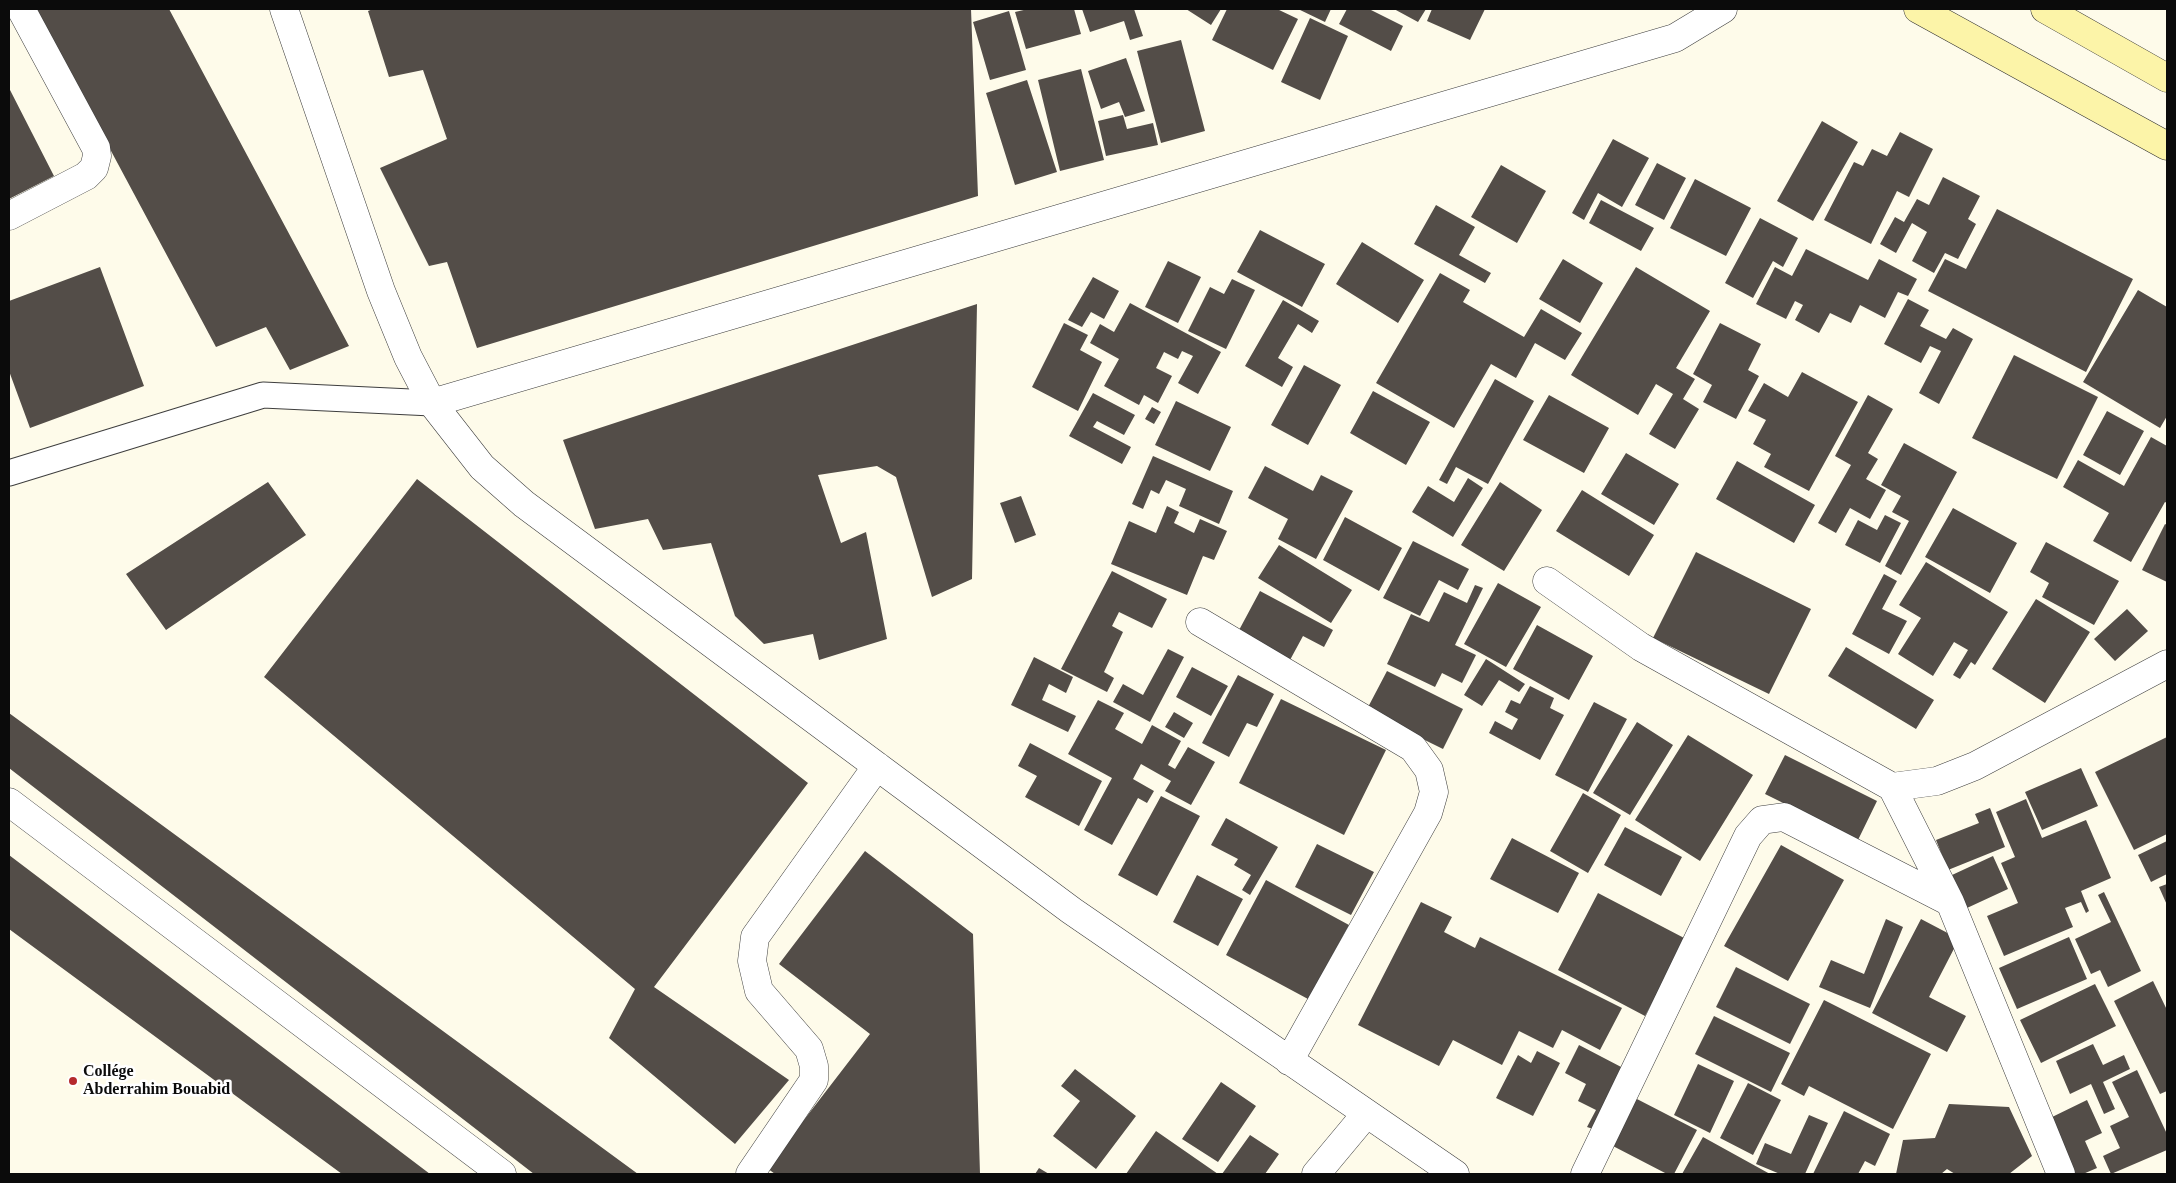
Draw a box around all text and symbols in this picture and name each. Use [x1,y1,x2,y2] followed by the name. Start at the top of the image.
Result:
[83,1062,225,1100] place label: Collége Abderrahim Bouabid
[67,1075,79,1087] marker: Collége Abderrahim Bouabid

